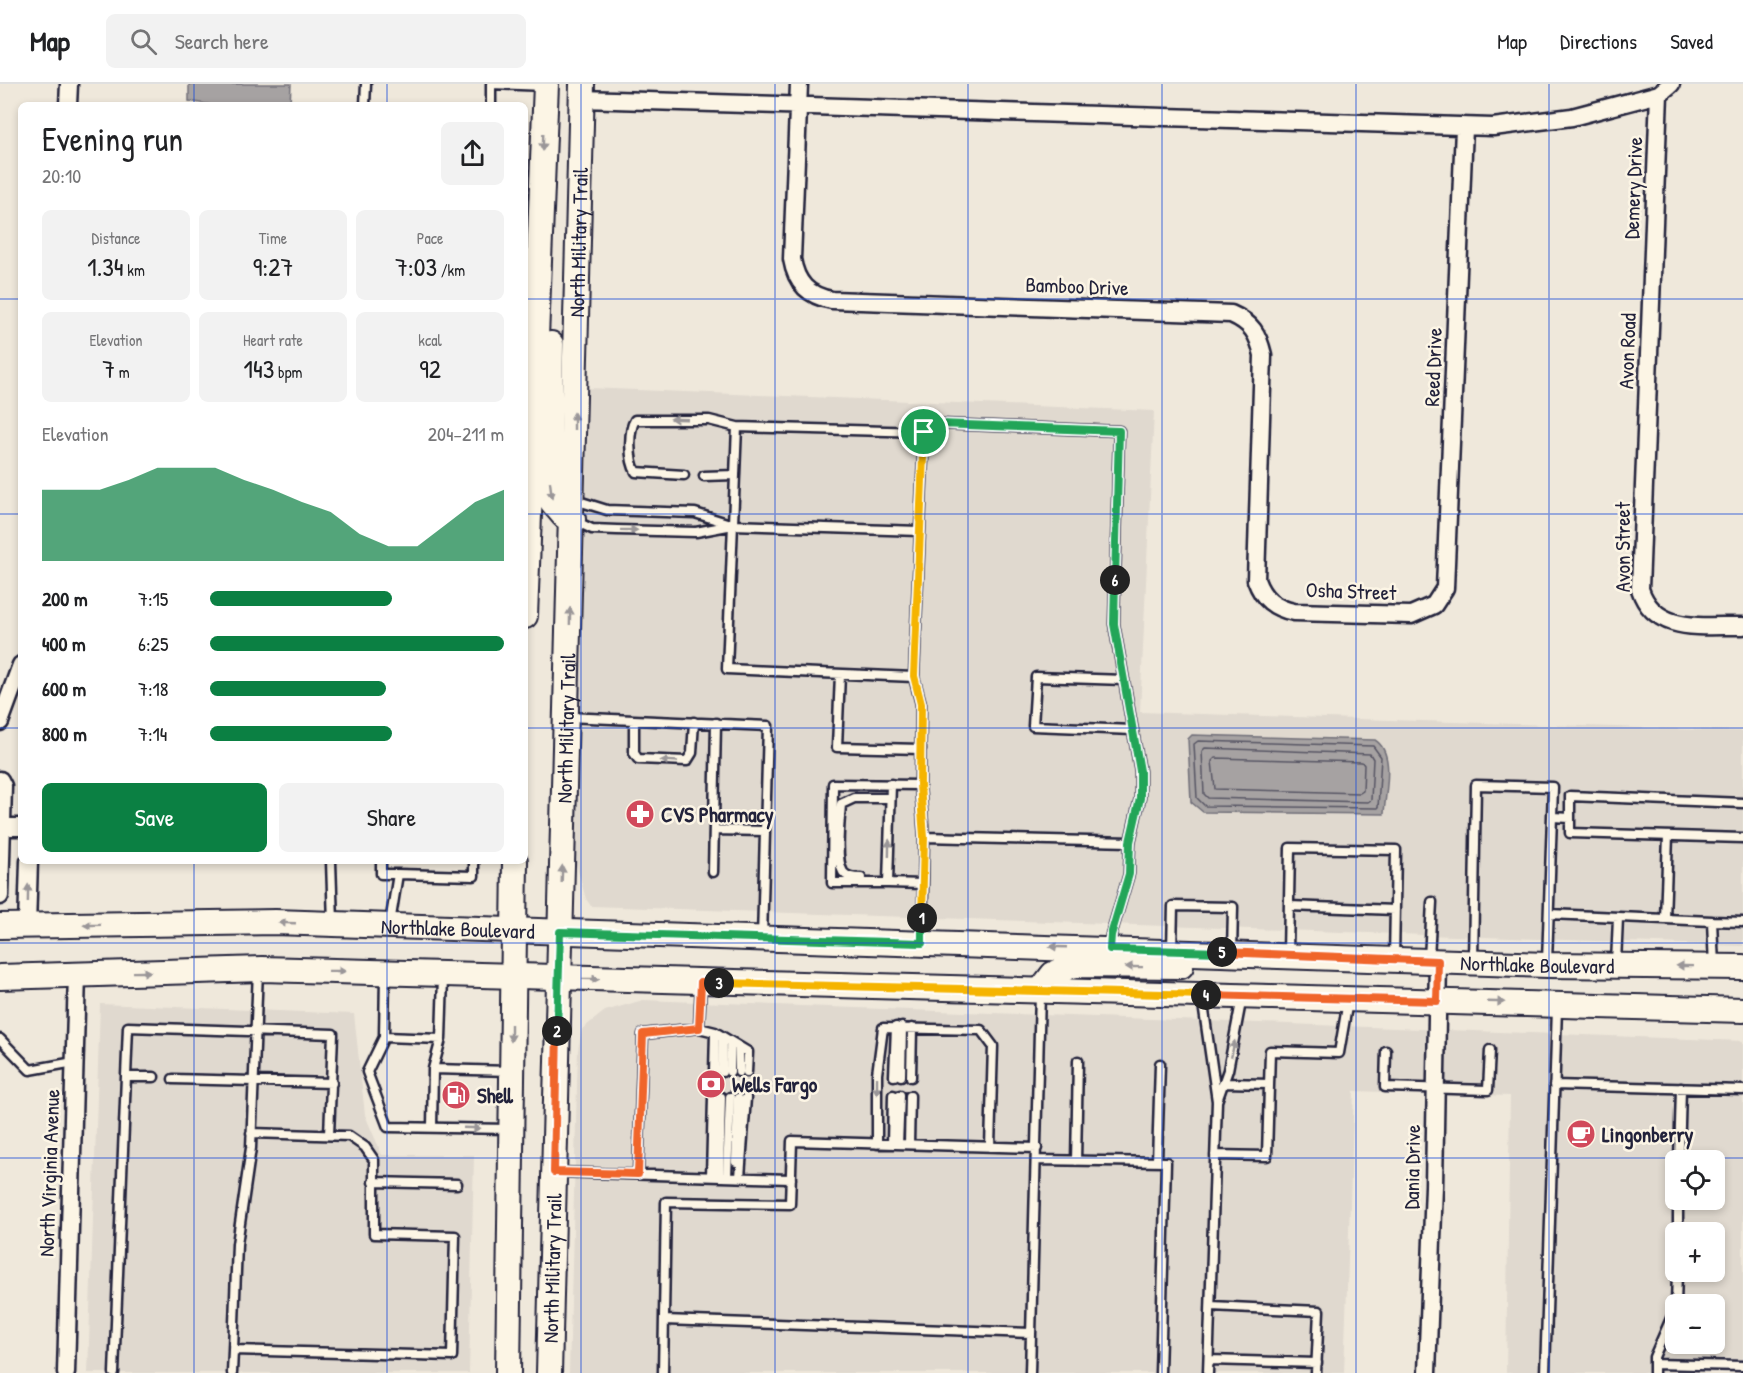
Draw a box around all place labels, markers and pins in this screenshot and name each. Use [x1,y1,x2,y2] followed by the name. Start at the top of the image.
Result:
[898,406,949,457] pin
[1100,565,1130,595] pin: 6
[624,798,656,830] pharmacy icon: CVS Pharmacy
[661,800,774,830] place label: CVS Pharmacy
[907,903,937,933] pin: 1
[1207,937,1237,967] pin: 5
[704,968,734,998] pin: 3
[1191,980,1221,1010] pin: 4
[542,1016,572,1046] pin: 2
[695,1068,727,1100] bank icon: Wells Fargo
[732,1070,818,1100] place label: Wells Fargo
[440,1079,472,1111] fuel station icon: Shell
[477,1081,514,1110] place label: Shell
[1565,1118,1597,1150] cafe icon: Lingonberry
[1602,1120,1693,1150] place label: Lingonberry

